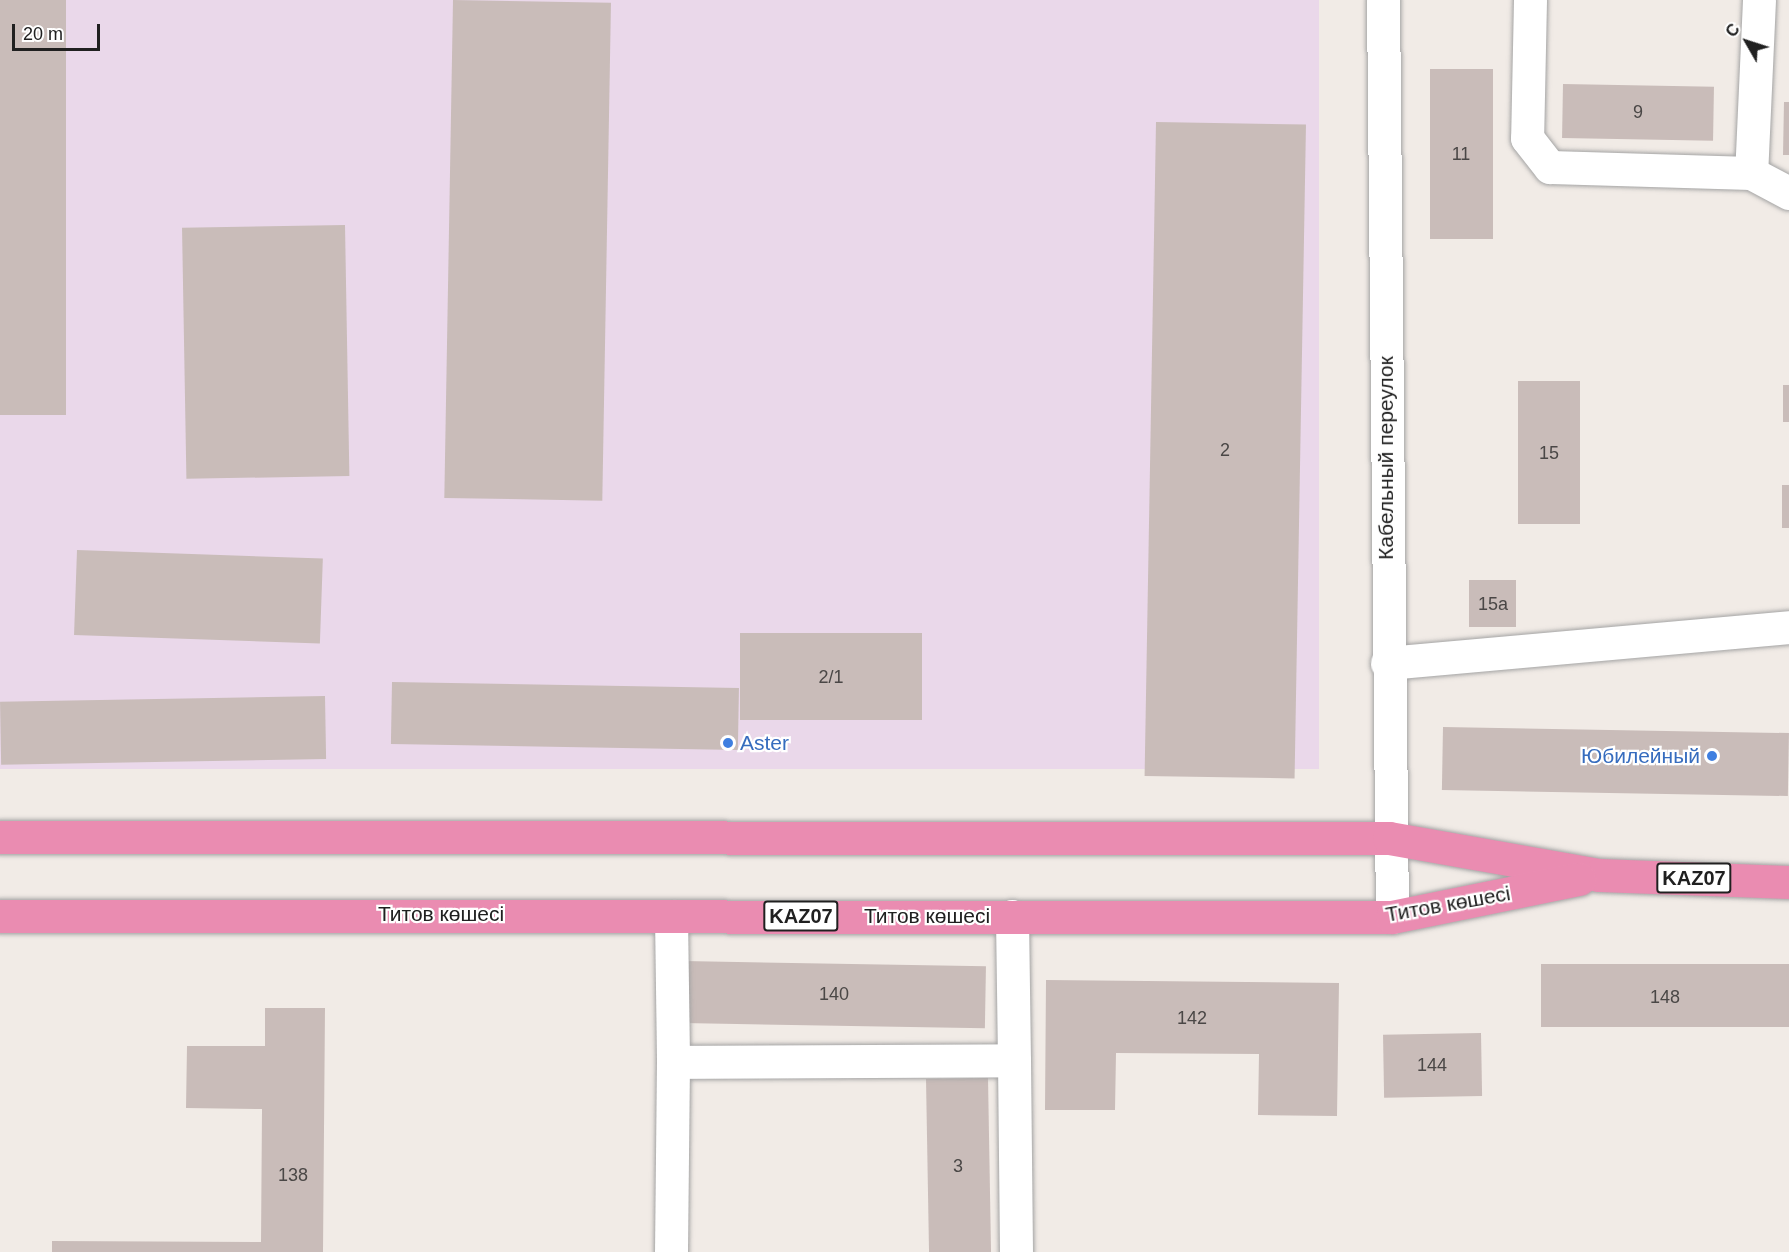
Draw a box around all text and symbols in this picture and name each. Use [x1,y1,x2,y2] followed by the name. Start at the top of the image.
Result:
[15,12,104,50] scale bar
[1717,12,1777,72] north arrow
[1722,21,1743,40] text: С
[23,24,63,44] text: 20 m
[1633,101,1643,123] house number: 9
[1452,143,1470,165] house number: 11
[1373,356,1399,560] street label: Кабельный переулок
[1220,439,1230,461] house number: 2
[1539,442,1559,464] house number: 15
[1478,593,1508,615] house number: 15а
[818,666,844,688] house number: 2/1
[740,730,789,756] place label: Aster
[721,736,735,750] marker: Aster
[1581,743,1700,769] place label: Юбилейный
[1705,749,1719,763] marker: Юбилейный
[1655,861,1733,895] road number: KAZ07
[1384,881,1512,927] street label: Титов көшесі
[762,899,840,933] road number: KAZ07
[378,901,504,927] street label: Титов көшесі
[864,903,990,929] street label: Титов көшесі
[819,983,849,1005] house number: 140
[1650,986,1680,1008] house number: 148
[1177,1007,1207,1029] house number: 142
[1417,1054,1447,1076] house number: 144
[953,1155,963,1177] house number: 3
[278,1164,308,1186] house number: 138

